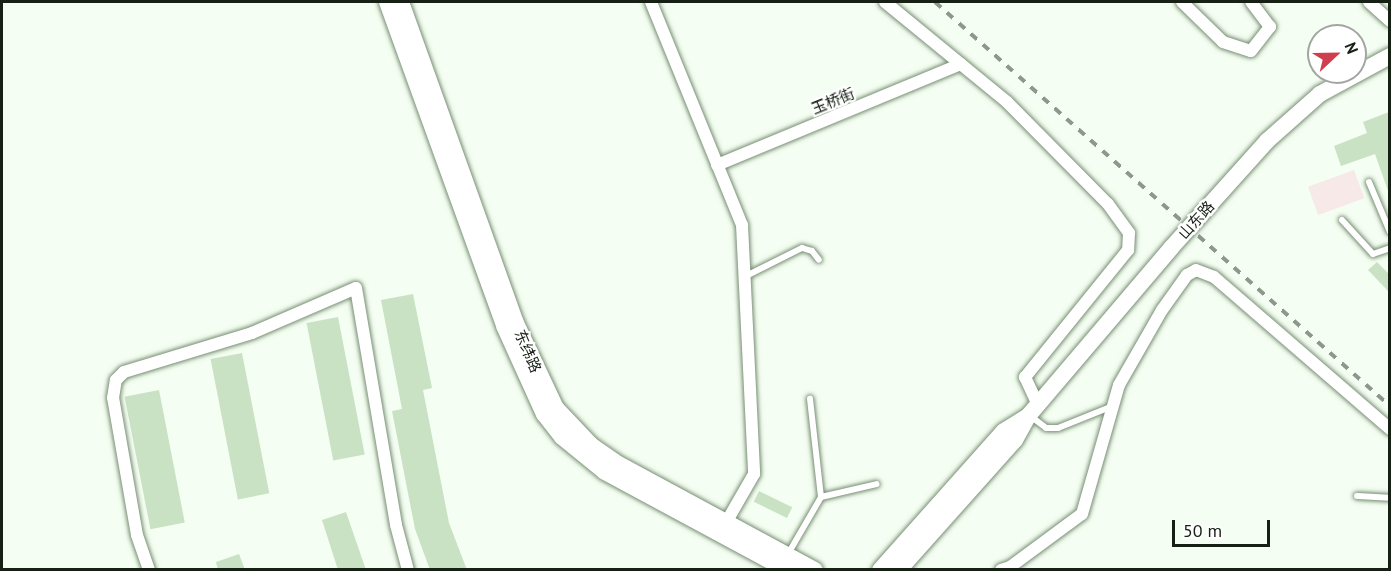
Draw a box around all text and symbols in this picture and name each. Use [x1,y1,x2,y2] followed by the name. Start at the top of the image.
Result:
[1307,24,1367,84] north arrow
[1341,39,1363,57] text: N
[809,84,857,118] street label: 玉桥街
[1174,197,1218,243] street label: 山东路
[511,327,545,375] street label: 东纬路
[1175,508,1272,546] scale bar
[1183,519,1222,542] text: 50 m

